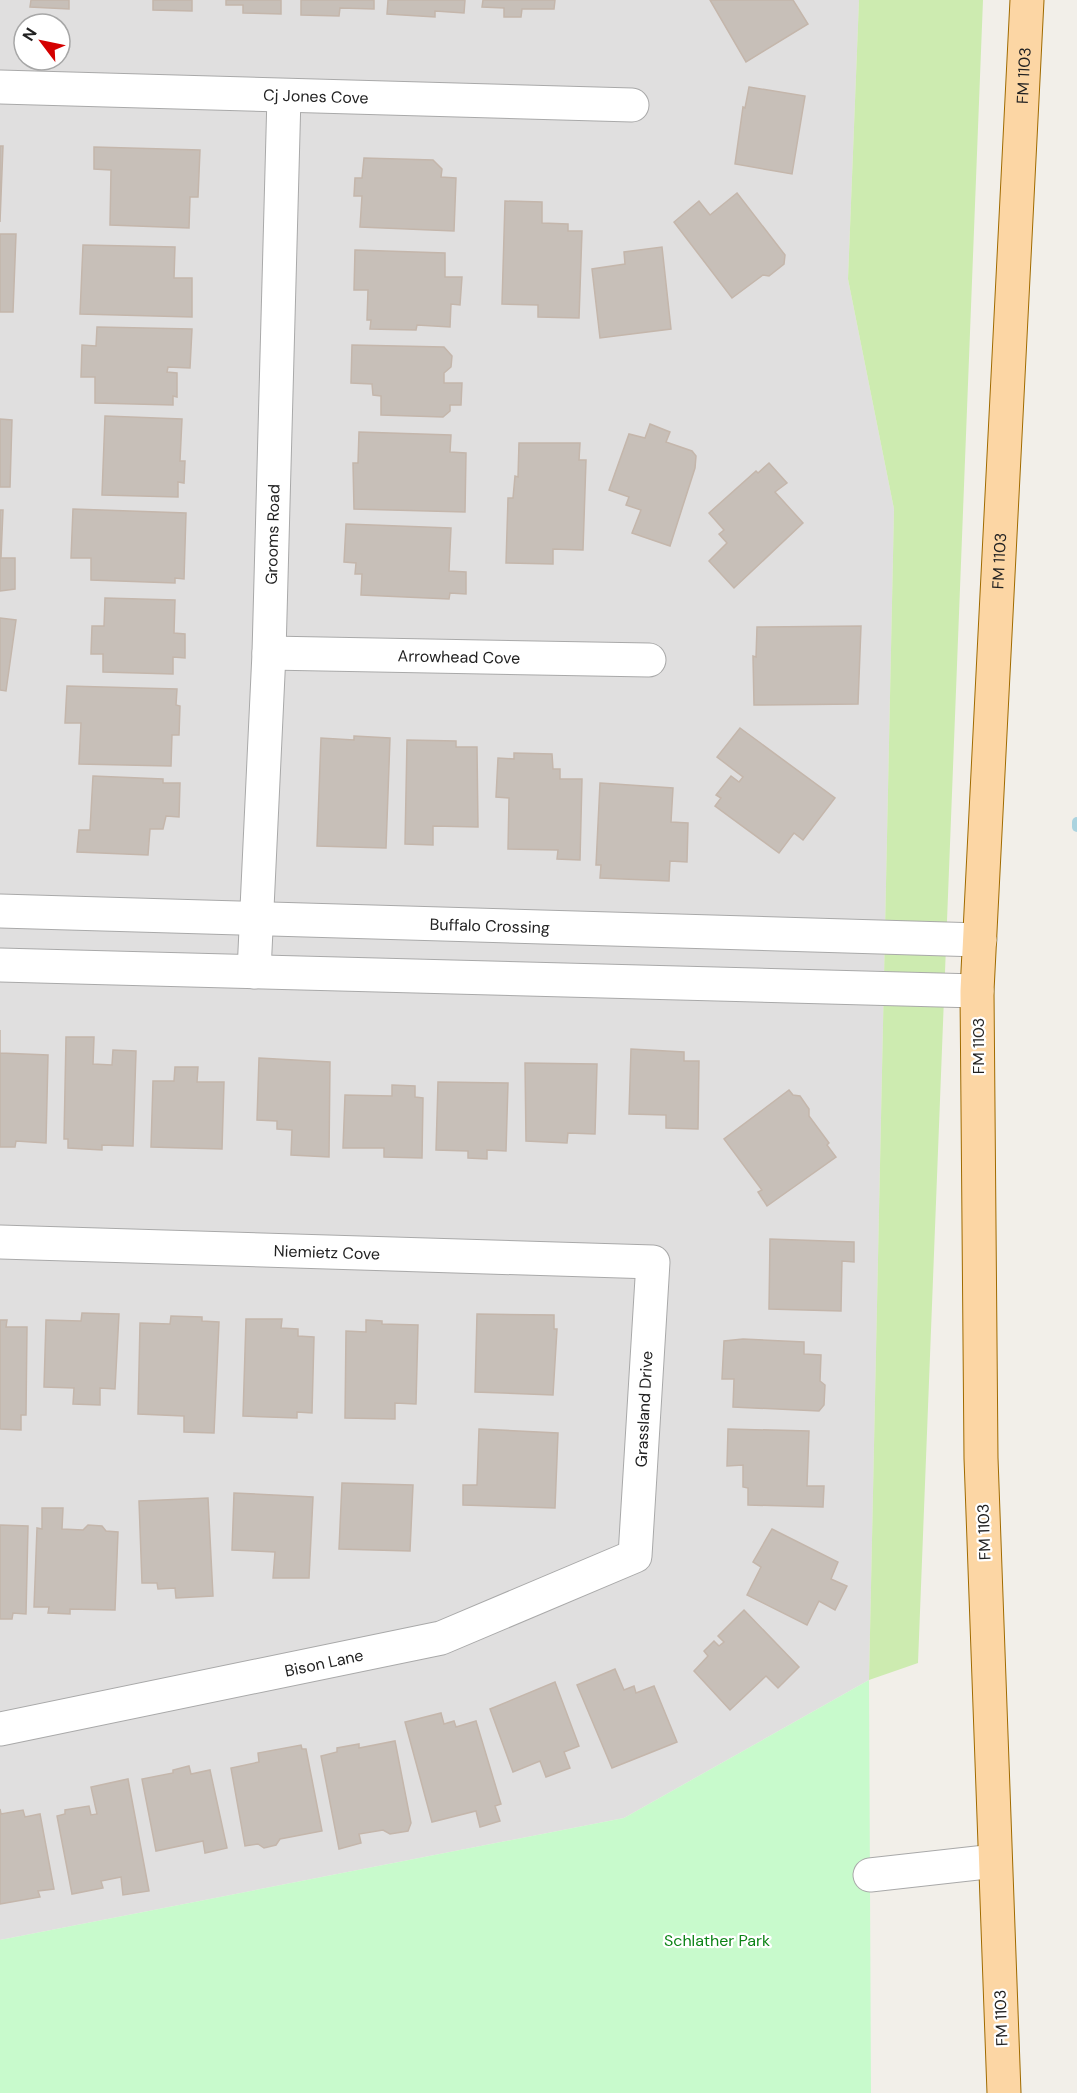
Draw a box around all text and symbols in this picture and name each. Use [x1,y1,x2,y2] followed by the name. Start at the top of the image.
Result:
[12,12,72,72] north arrow
[18,24,42,45] text: N
[1011,47,1035,104] street label: FM 1103
[263,84,369,108] street label: Cj Jones Cove
[260,484,284,585] street label: Grooms Road
[987,532,1011,590] street label: FM 1103
[397,645,520,668] street label: Arrowhead Cove
[429,913,550,938] street label: Buffalo Crossing
[968,1018,989,1074] street label: FM 1103
[273,1240,380,1264] street label: Niemietz Cove
[630,1350,658,1468] street label: Grassland Drive
[973,1503,995,1561] street label: FM 1103
[283,1644,365,1682] street label: Bison Lane
[664,1930,770,1951] park label: Schlather Park
[990,1989,1012,2047] street label: FM 1103

